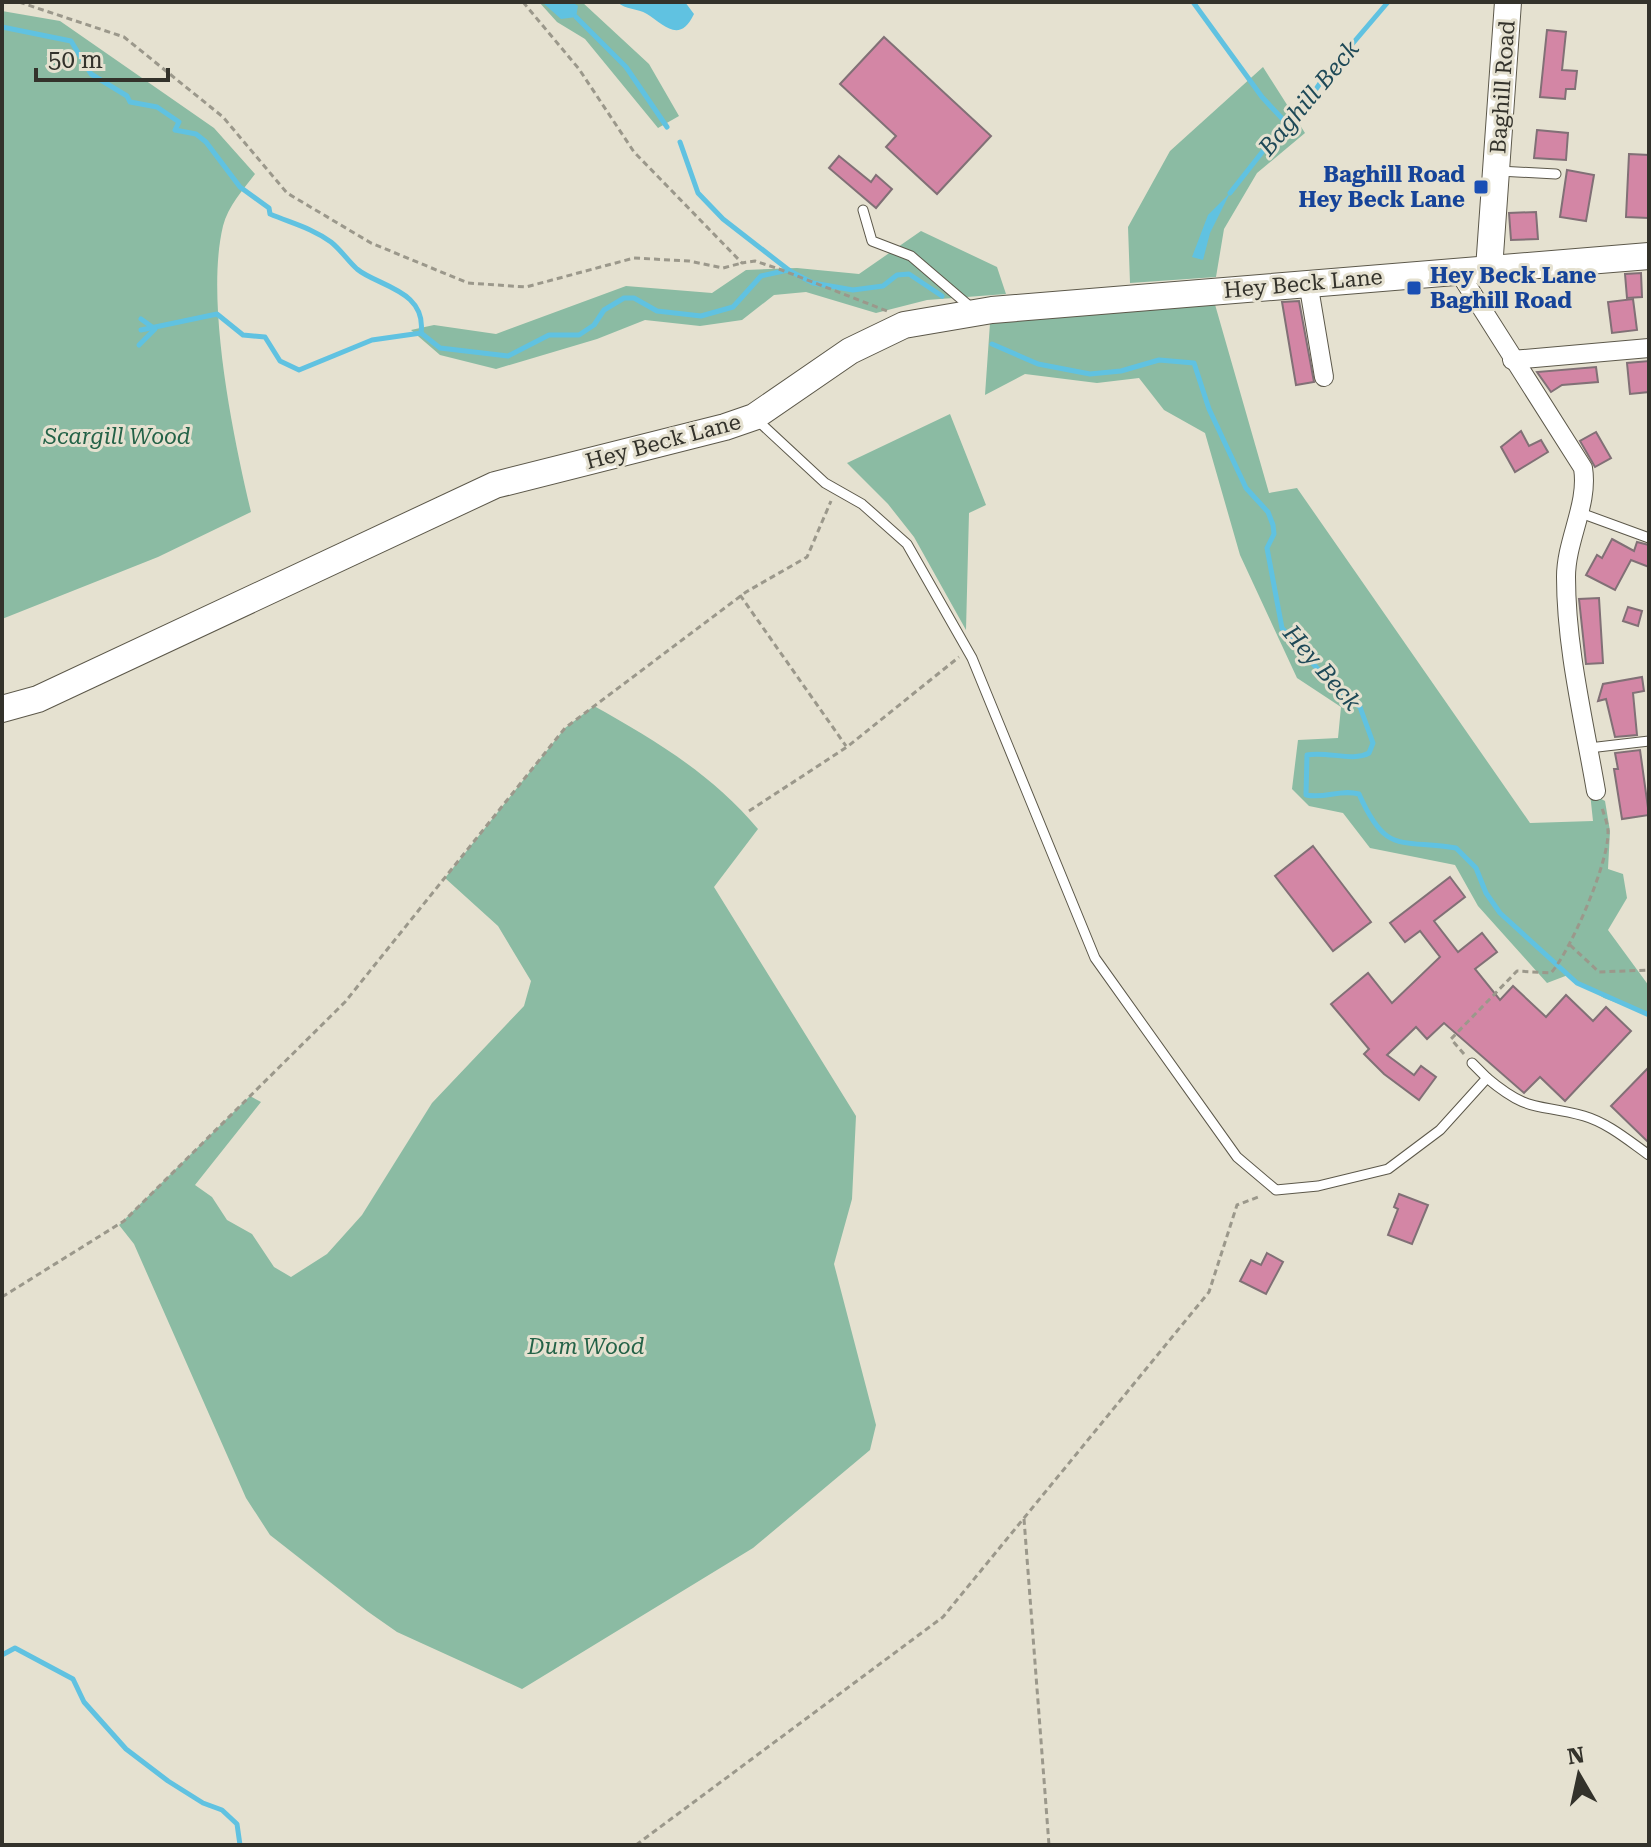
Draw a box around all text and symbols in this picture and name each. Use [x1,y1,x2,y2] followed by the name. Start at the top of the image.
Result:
[1485,20,1520,154] street label: Baghill Road
[36,32,168,82] scale bar
[1252,35,1365,162] water label: Baghill Beck
[48,46,103,74] text: 50 m
[1298,162,1465,212] place label: Baghill Road Hey Beck Lane
[1472,178,1490,196] marker: Baghill Road Hey Beck Lane
[1430,263,1597,313] place label: Hey Beck Lane Baghill Road
[1223,264,1384,303] street label: Hey Beck Lane
[1405,279,1423,297] marker: Hey Beck Lane Baghill Road
[583,409,743,474] street label: Hey Beck Lane
[42,424,191,449] park label: Scargill Wood
[1277,619,1367,716] water label: Hey Beck
[527,1334,645,1359] park label: Dum Wood
[1539,1735,1619,1815] north arrow
[1566,1742,1586,1769] text: N

